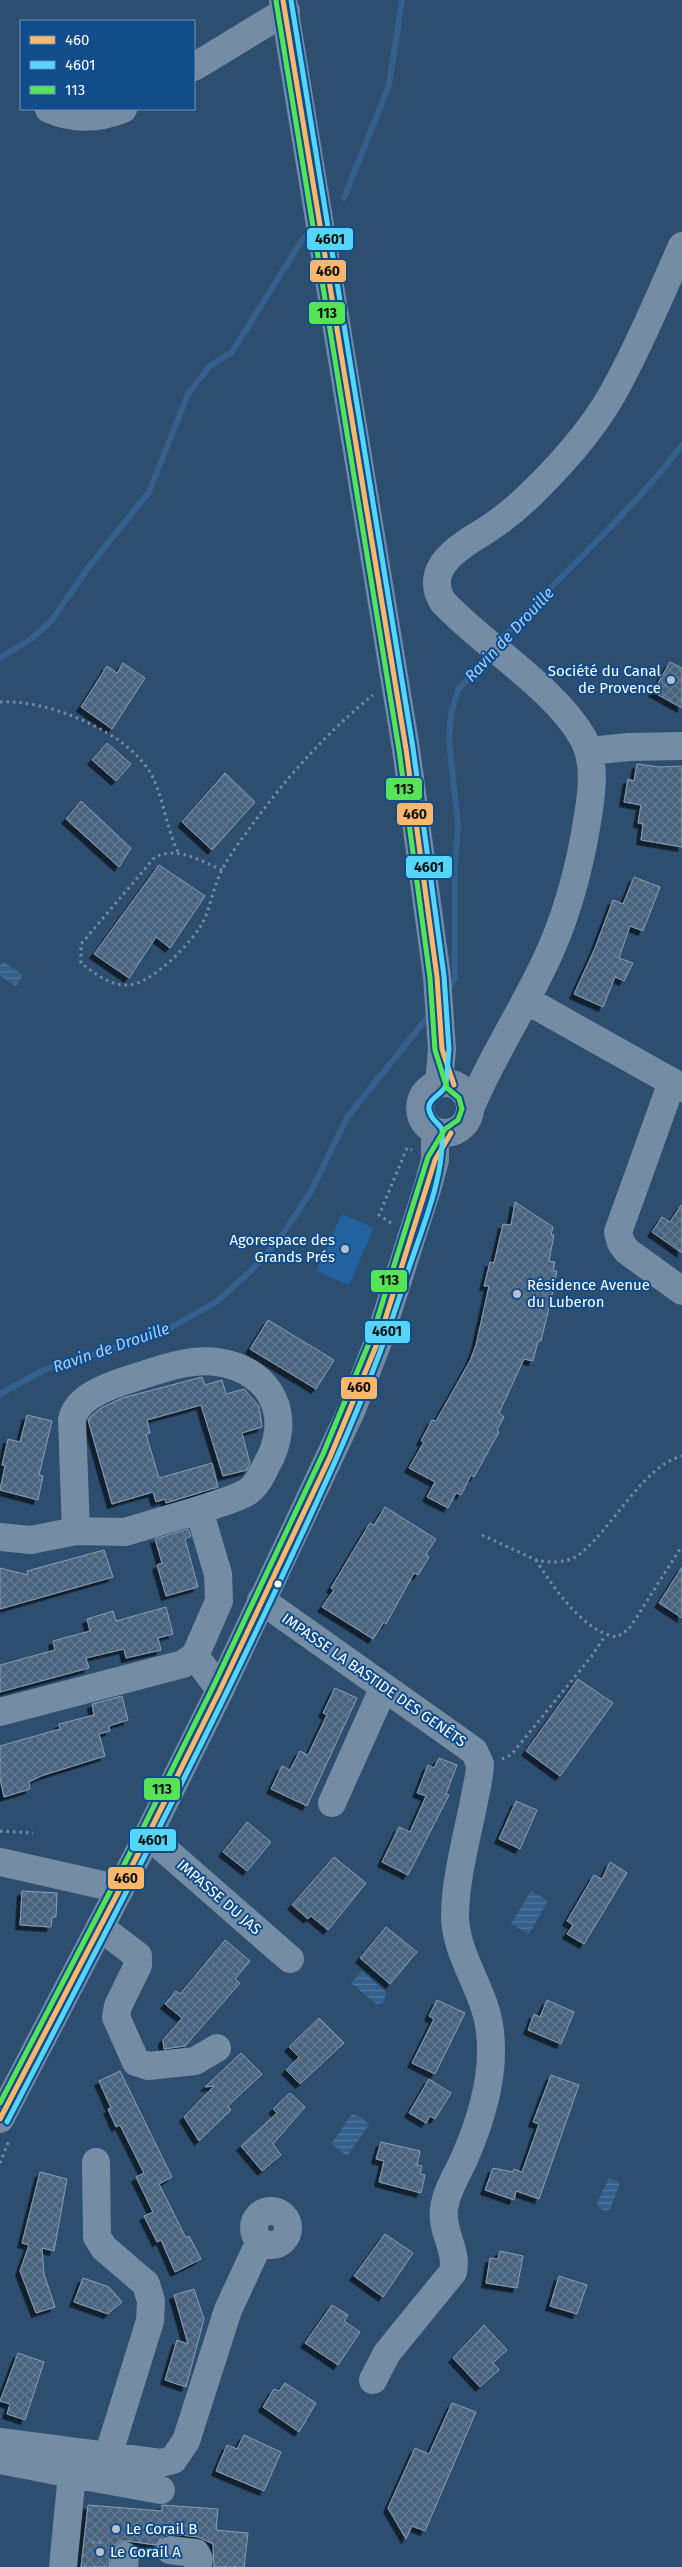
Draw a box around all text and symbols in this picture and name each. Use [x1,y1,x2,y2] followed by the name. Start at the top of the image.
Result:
[20,20,195,110] legend
[65,31,89,49] text: 460
[65,56,95,74] text: 4601
[65,81,85,99] text: 113
[306,227,354,251] line badge: 4601
[315,231,345,248] text: 4601
[309,259,347,283] line badge: 460
[316,263,340,280] text: 460
[308,301,346,325] line badge: 113
[317,305,337,322] text: 113
[461,583,558,685] water label: Ravin de Drouille
[548,662,662,697] place label: Société du Canal de Provence
[665,674,677,686] marker: Société du Canal de Provence
[385,777,423,801] line badge: 113
[394,781,414,798] text: 113
[396,802,434,826] line badge: 460
[403,806,427,823] text: 460
[405,855,453,879] line badge: 4601
[414,859,444,876] text: 4601
[229,1231,335,1266] place label: Agorespace des Grands Prés
[339,1243,351,1255] marker: Agorespace des Grands Prés
[370,1269,408,1293] line badge: 113
[379,1272,399,1289] text: 113
[527,1276,650,1311] place label: Résidence Avenue du Luberon
[511,1288,523,1300] marker: Résidence Avenue du Luberon
[50,1319,172,1376] water label: Ravin de Drouille
[364,1320,411,1344] line badge: 4601
[372,1323,402,1340] text: 4601
[340,1376,378,1400] line badge: 460
[347,1379,371,1396] text: 460
[273,1579,283,1589] unlabelled marker
[278,1609,470,1751] street label: IMPASSE LA BASTIDE DES GENÊTS
[143,1777,181,1801] line badge: 113
[152,1781,172,1798] text: 113
[129,1828,177,1852] line badge: 4601
[138,1832,168,1849] text: 4601
[173,1856,265,1938] street label: IMPASSE DU JAS
[107,1866,145,1890] line badge: 460
[114,1870,138,1887] text: 460
[126,2520,197,2538] place label: Le Corail B
[110,2523,122,2535] marker: Le Corail B
[110,2543,181,2561] place label: Le Corail A
[94,2546,106,2558] marker: Le Corail A

